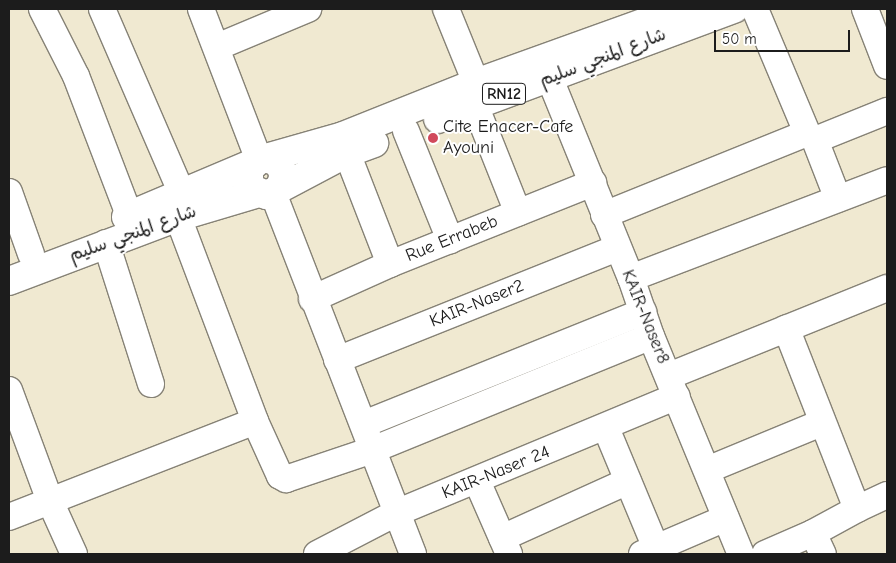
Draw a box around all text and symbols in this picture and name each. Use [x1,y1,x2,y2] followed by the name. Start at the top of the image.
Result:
[716,20,852,52] scale bar
[537,24,669,92] street label: شارع المنجي سليم
[722,30,757,48] text: 50 m
[482,80,526,108] road number: RN12
[443,117,573,160] place label: Cite Enacer-Cafe Ayouni
[427,132,439,144] marker: Cite Enacer-Cafe Ayouni
[66,201,200,267] street label: شارع المنجي سليم
[403,211,501,267] street label: Rue Errabeb
[616,267,674,367] street label: KAIR-Naser8
[427,275,527,333] street label: KAIR-Naser2
[439,442,553,504] street label: KAIR-Naser 24

